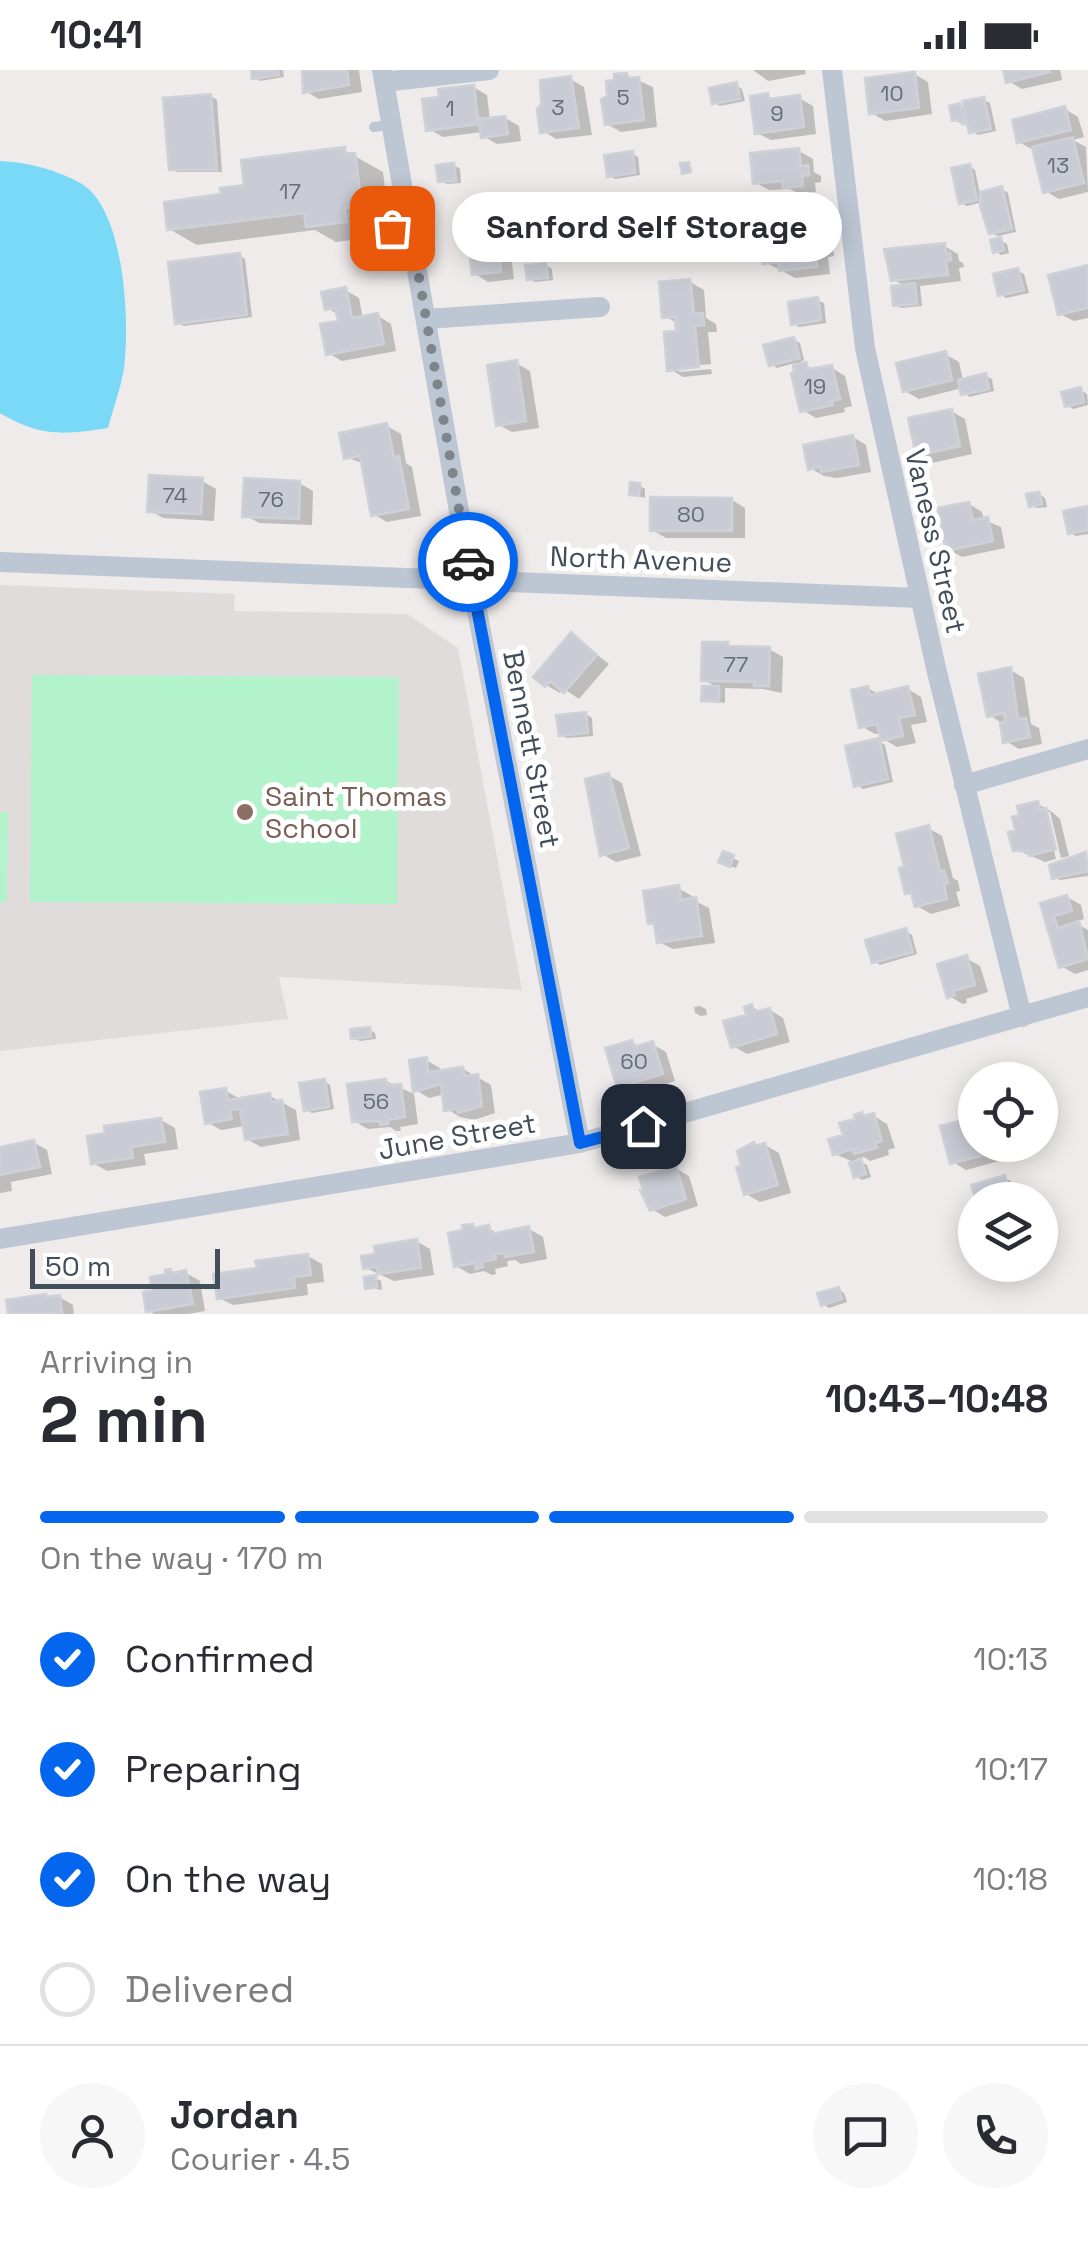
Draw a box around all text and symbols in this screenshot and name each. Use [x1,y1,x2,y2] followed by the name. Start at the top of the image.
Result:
[50,11,143,59] text: 10:41
[880,79,904,107] house number: 10
[616,83,630,111] house number: 5
[551,93,565,121] house number: 3
[445,94,455,122] house number: 1
[770,99,784,127] house number: 9
[1047,151,1069,179] house number: 13
[279,177,301,205] house number: 17
[350,186,435,271] pin
[452,193,842,263] callout: Sanford Self Storage
[365,201,420,256] icon: bag
[486,207,808,247] text: Sanford Self Storage
[804,372,826,400] house number: 19
[897,445,975,637] street label: Vaness Street
[163,481,188,509] house number: 74
[258,485,284,513] house number: 76
[677,500,705,528] house number: 80
[418,512,518,612] courier
[441,535,496,590] icon: car
[549,538,733,580] street label: North Avenue
[495,647,569,851] street label: Bennett Street
[724,650,748,678] house number: 77
[265,778,447,846] place label: Saint Thomas School
[234,801,256,823] marker: Saint Thomas School
[620,1047,648,1075] house number: 60
[958,1062,1058,1282] map controls
[958,1062,1058,1162] button: locate
[601,1084,686,1169] pin
[363,1087,389,1115] house number: 56
[616,1099,671,1154] icon: home
[375,1104,539,1168] street label: June Street
[958,1182,1058,1282] button: layers
[30,1244,220,1288] scale bar
[45,1248,111,1284] text: 50 m
[40,1342,193,1382] text: Arriving in
[825,1375,1048,1423] text: 10:43–10:48
[40,1378,208,1461] text: 2 min
[40,1538,324,1578] text: On the way · 170 m
[40,1632,95,1687] icon: check
[125,1635,315,1683] text: Confirmed
[973,1639,1048,1679] text: 10:13
[40,1742,95,1797] icon: check
[125,1745,302,1793] text: Preparing
[975,1749,1048,1789] text: 10:17
[40,1852,95,1907] icon: check
[125,1855,331,1903] text: On the way
[973,1859,1048,1899] text: 10:18
[125,1965,294,2013] text: Delivered
[40,2083,145,2188] button: person
[813,2083,918,2188] button: chat
[943,2083,1048,2188] button: phone
[170,2091,299,2139] text: Jordan
[170,2139,351,2179] text: Courier · 4.5

